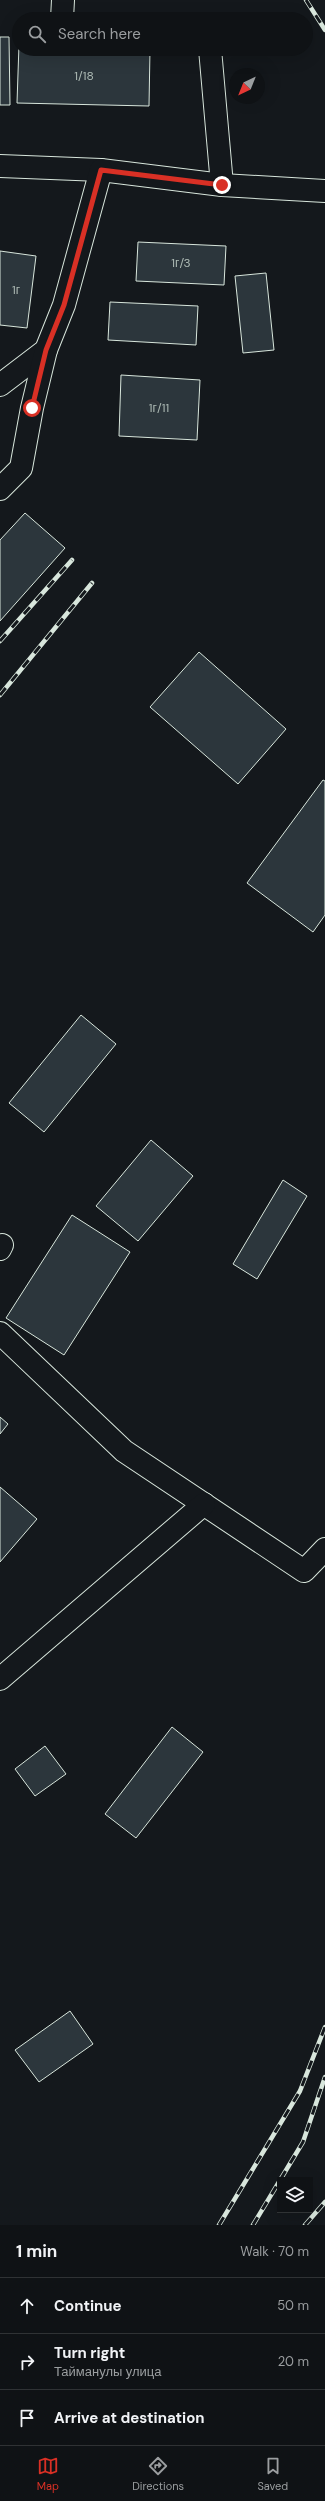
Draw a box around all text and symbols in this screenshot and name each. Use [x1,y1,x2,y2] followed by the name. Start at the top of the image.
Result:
[12,12,313,56] search box
[26,23,48,45] icon: search
[58,24,141,44] text: Search here
[74,68,94,84] house number: 1/18
[229,68,265,104] north arrow
[213,176,231,194] route end
[171,255,191,271] house number: 1г/3
[12,282,21,298] house number: 1г
[23,399,41,417] route start
[149,400,169,416] house number: 1г/11
[277,2177,313,2213] map controls
[277,2177,313,2213] button: layers
[16,2240,57,2262] text: 1 min
[240,2243,309,2260] text: Walk · 70 m
[16,2295,38,2317] icon: ahead
[54,2296,122,2316] text: Continue
[277,2297,309,2314] text: 50 m
[54,2343,125,2363] text: Turn right
[16,2351,38,2373] icon: right
[278,2353,309,2370] text: 20 m
[54,2363,162,2380] text: Тайманулы улица
[16,2407,38,2429] icon: arrive
[54,2408,205,2428] text: Arrive at destination
[37,2455,59,2493] tab: Map
[132,2455,184,2493] tab: Directions
[257,2455,288,2493] tab: Saved

